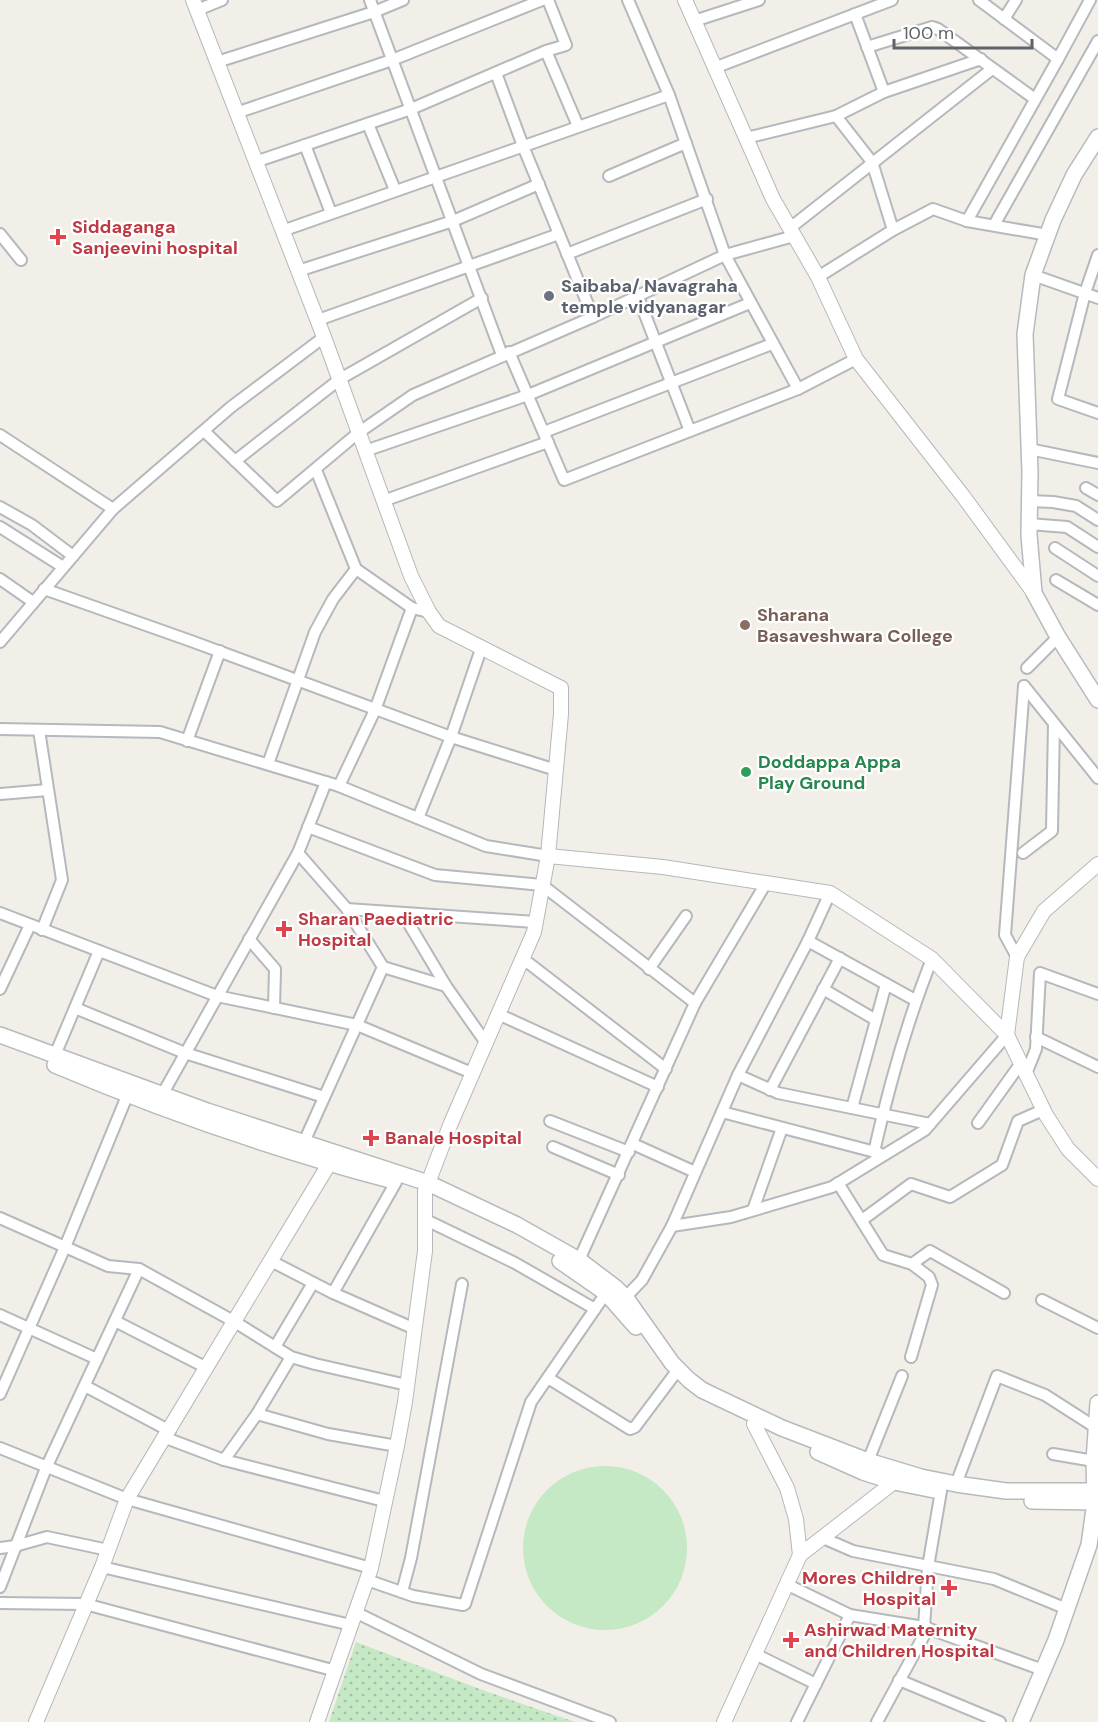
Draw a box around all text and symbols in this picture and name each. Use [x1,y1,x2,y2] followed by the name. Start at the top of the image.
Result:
[894,12,1032,50] scale bar
[903,21,954,45] text: 100 m
[72,215,238,260] place label: Siddaganga Sanjeevini hospital
[49,228,67,246] marker: Siddaganga Sanjeevini hospital
[561,274,738,319] place label: Saibaba/ Navagraha temple vidyanagar
[542,289,556,303] marker: Saibaba/ Navagraha temple vidyanagar
[757,603,953,648] place label: Sharana Basaveshwara College
[738,618,752,632] marker: Sharana Basaveshwara College
[758,750,901,795] place label: Doddappa Appa Play Ground
[739,765,753,779] marker: Doddappa Appa Play Ground
[298,907,454,952] place label: Sharan Paediatric Hospital
[275,920,293,938] marker: Sharan Paediatric Hospital
[385,1126,522,1150] place label: Banale Hospital
[362,1129,380,1147] marker: Banale Hospital
[802,1566,936,1611] place label: Mores Children Hospital
[940,1579,958,1597] marker: Mores Children Hospital
[804,1618,994,1663] place label: Ashirwad Maternity and Children Hospital
[782,1631,800,1649] marker: Ashirwad Maternity and Children Hospital

